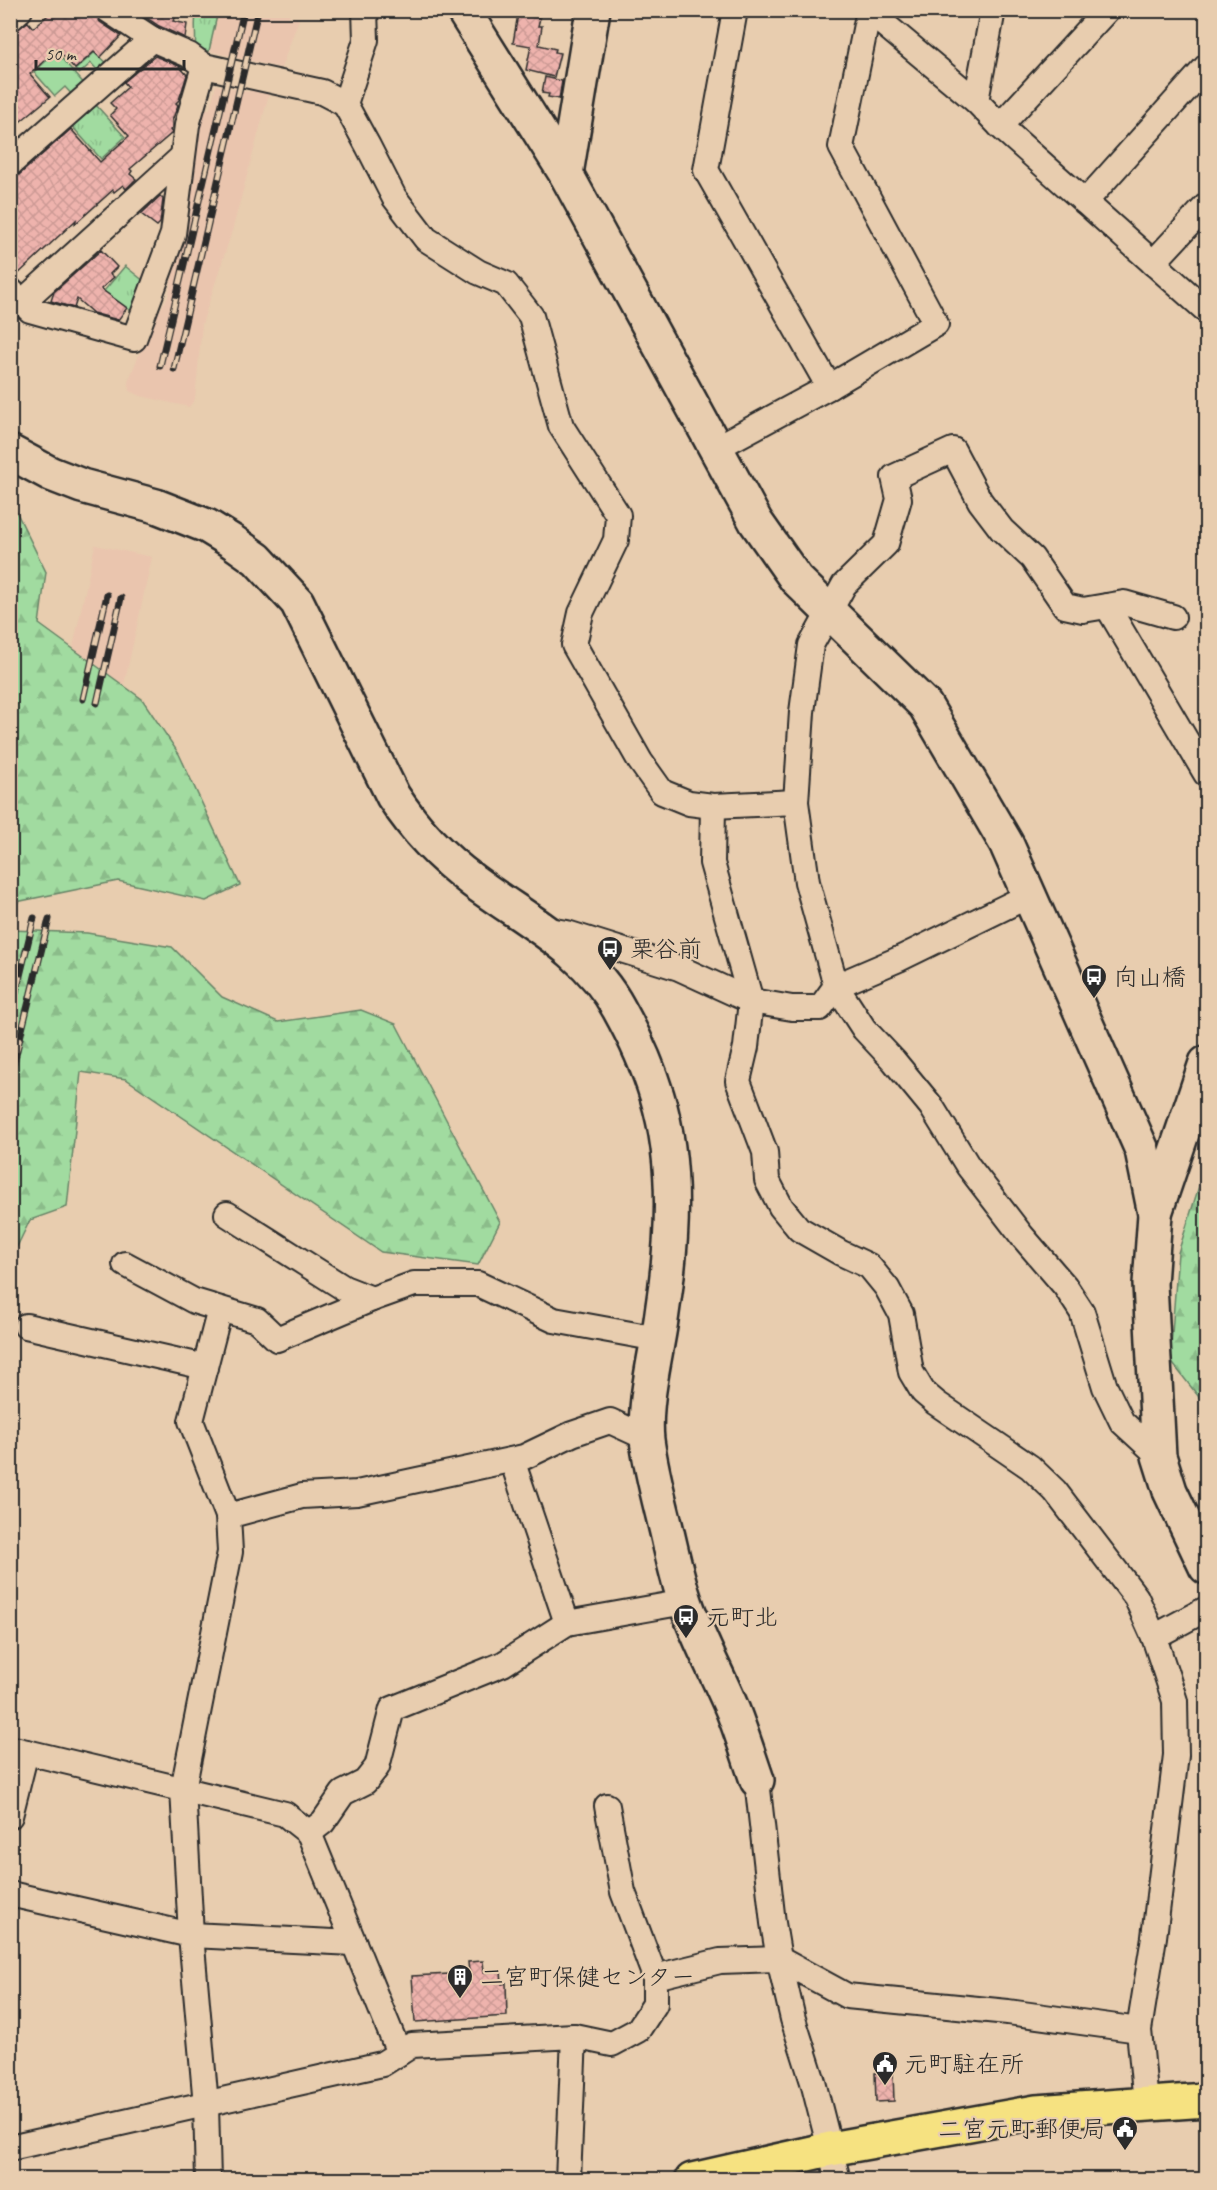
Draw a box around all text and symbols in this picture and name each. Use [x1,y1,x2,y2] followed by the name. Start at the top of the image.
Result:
[36,33,184,71] scale bar
[45,43,78,65] text: 50 m
[595,934,625,972] bus stop icon: 栗谷前
[630,934,702,964] place label: 栗谷前
[1079,962,1109,1000] bus stop icon: 向山橋
[1114,962,1186,992] place label: 向山橋
[671,1602,701,1640] bus stop icon: 元町北
[706,1602,778,1632] place label: 元町北
[445,1962,475,2000] building icon: 二宮町保健センター
[480,1962,695,1992] place label: 二宮町保健センター
[870,2049,900,2087] public building icon: 元町駐在所
[904,2049,1024,2079] place label: 元町駐在所
[938,2114,1106,2144] place label: 二宮元町郵便局
[1110,2114,1140,2152] public building icon: 二宮元町郵便局

